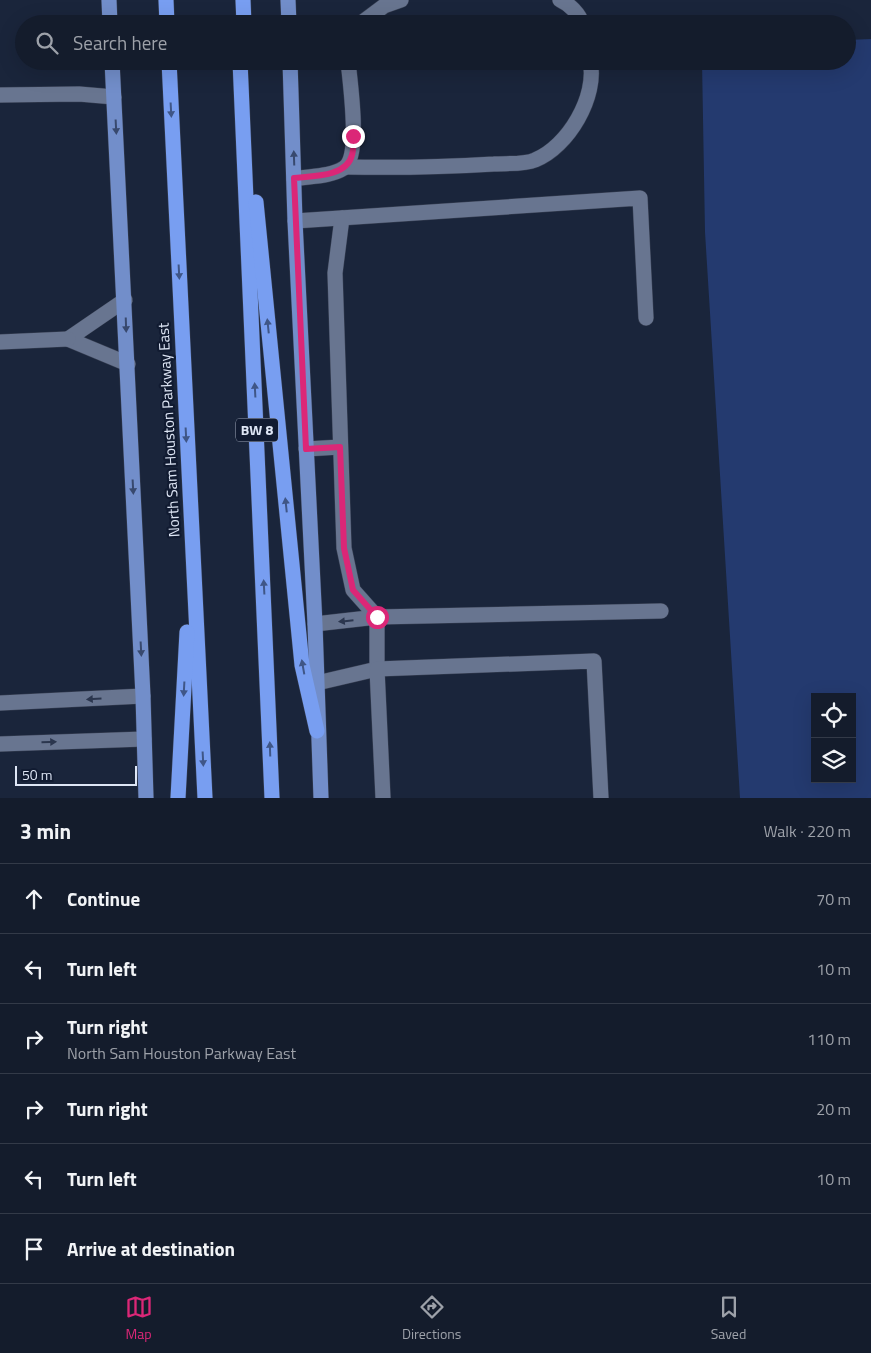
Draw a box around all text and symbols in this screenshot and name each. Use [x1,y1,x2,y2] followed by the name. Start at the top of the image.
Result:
[15,15,856,70] search box
[73,28,167,57] text: Search here
[33,29,61,57] icon: search
[167,102,175,118] one-way arrow
[112,120,120,136] one-way arrow
[342,125,365,148] route end
[289,150,297,166] one-way arrow
[175,265,183,281] one-way arrow
[122,317,130,333] one-way arrow
[264,318,272,334] one-way arrow
[151,321,186,538] street label: North Sam Houston Parkway East
[250,381,258,397] one-way arrow
[236,418,278,442] road number: BW 8
[183,427,191,443] one-way arrow
[130,479,138,495] one-way arrow
[282,497,290,513] one-way arrow
[259,579,267,595] one-way arrow
[366,606,389,629] route start
[338,617,354,625] one-way arrow
[137,642,145,658] one-way arrow
[298,658,306,674] one-way arrow
[180,681,188,697] one-way arrow
[811,693,856,783] map controls
[811,693,856,738] button: locate
[86,695,102,703] one-way arrow
[41,738,57,746] one-way arrow
[811,738,856,783] button: layers
[266,741,274,757] one-way arrow
[199,751,207,767] one-way arrow
[15,763,138,786] scale bar
[22,764,52,785] text: 50 m
[20,815,71,847] text: 3 min
[763,819,851,843] text: Walk · 220 m
[67,884,140,913] text: Continue
[20,885,48,913] icon: ahead
[816,887,851,911] text: 70 m
[67,954,137,983] text: Turn left
[20,955,48,983] icon: left
[816,957,851,981] text: 10 m
[67,1012,148,1041] text: Turn right
[20,1025,48,1053] icon: right
[807,1027,851,1051] text: 110 m
[67,1041,296,1065] text: North Sam Houston Parkway East
[67,1094,148,1123] text: Turn right
[20,1095,48,1123] icon: right
[816,1097,851,1121] text: 20 m
[67,1164,137,1193] text: Turn left
[20,1165,48,1193] icon: left
[816,1167,851,1191] text: 10 m
[67,1234,235,1263] text: Arrive at destination
[20,1235,48,1263] icon: arrive
[125,1293,153,1344] tab: Map
[402,1293,461,1344] tab: Directions
[711,1293,746,1344] tab: Saved

